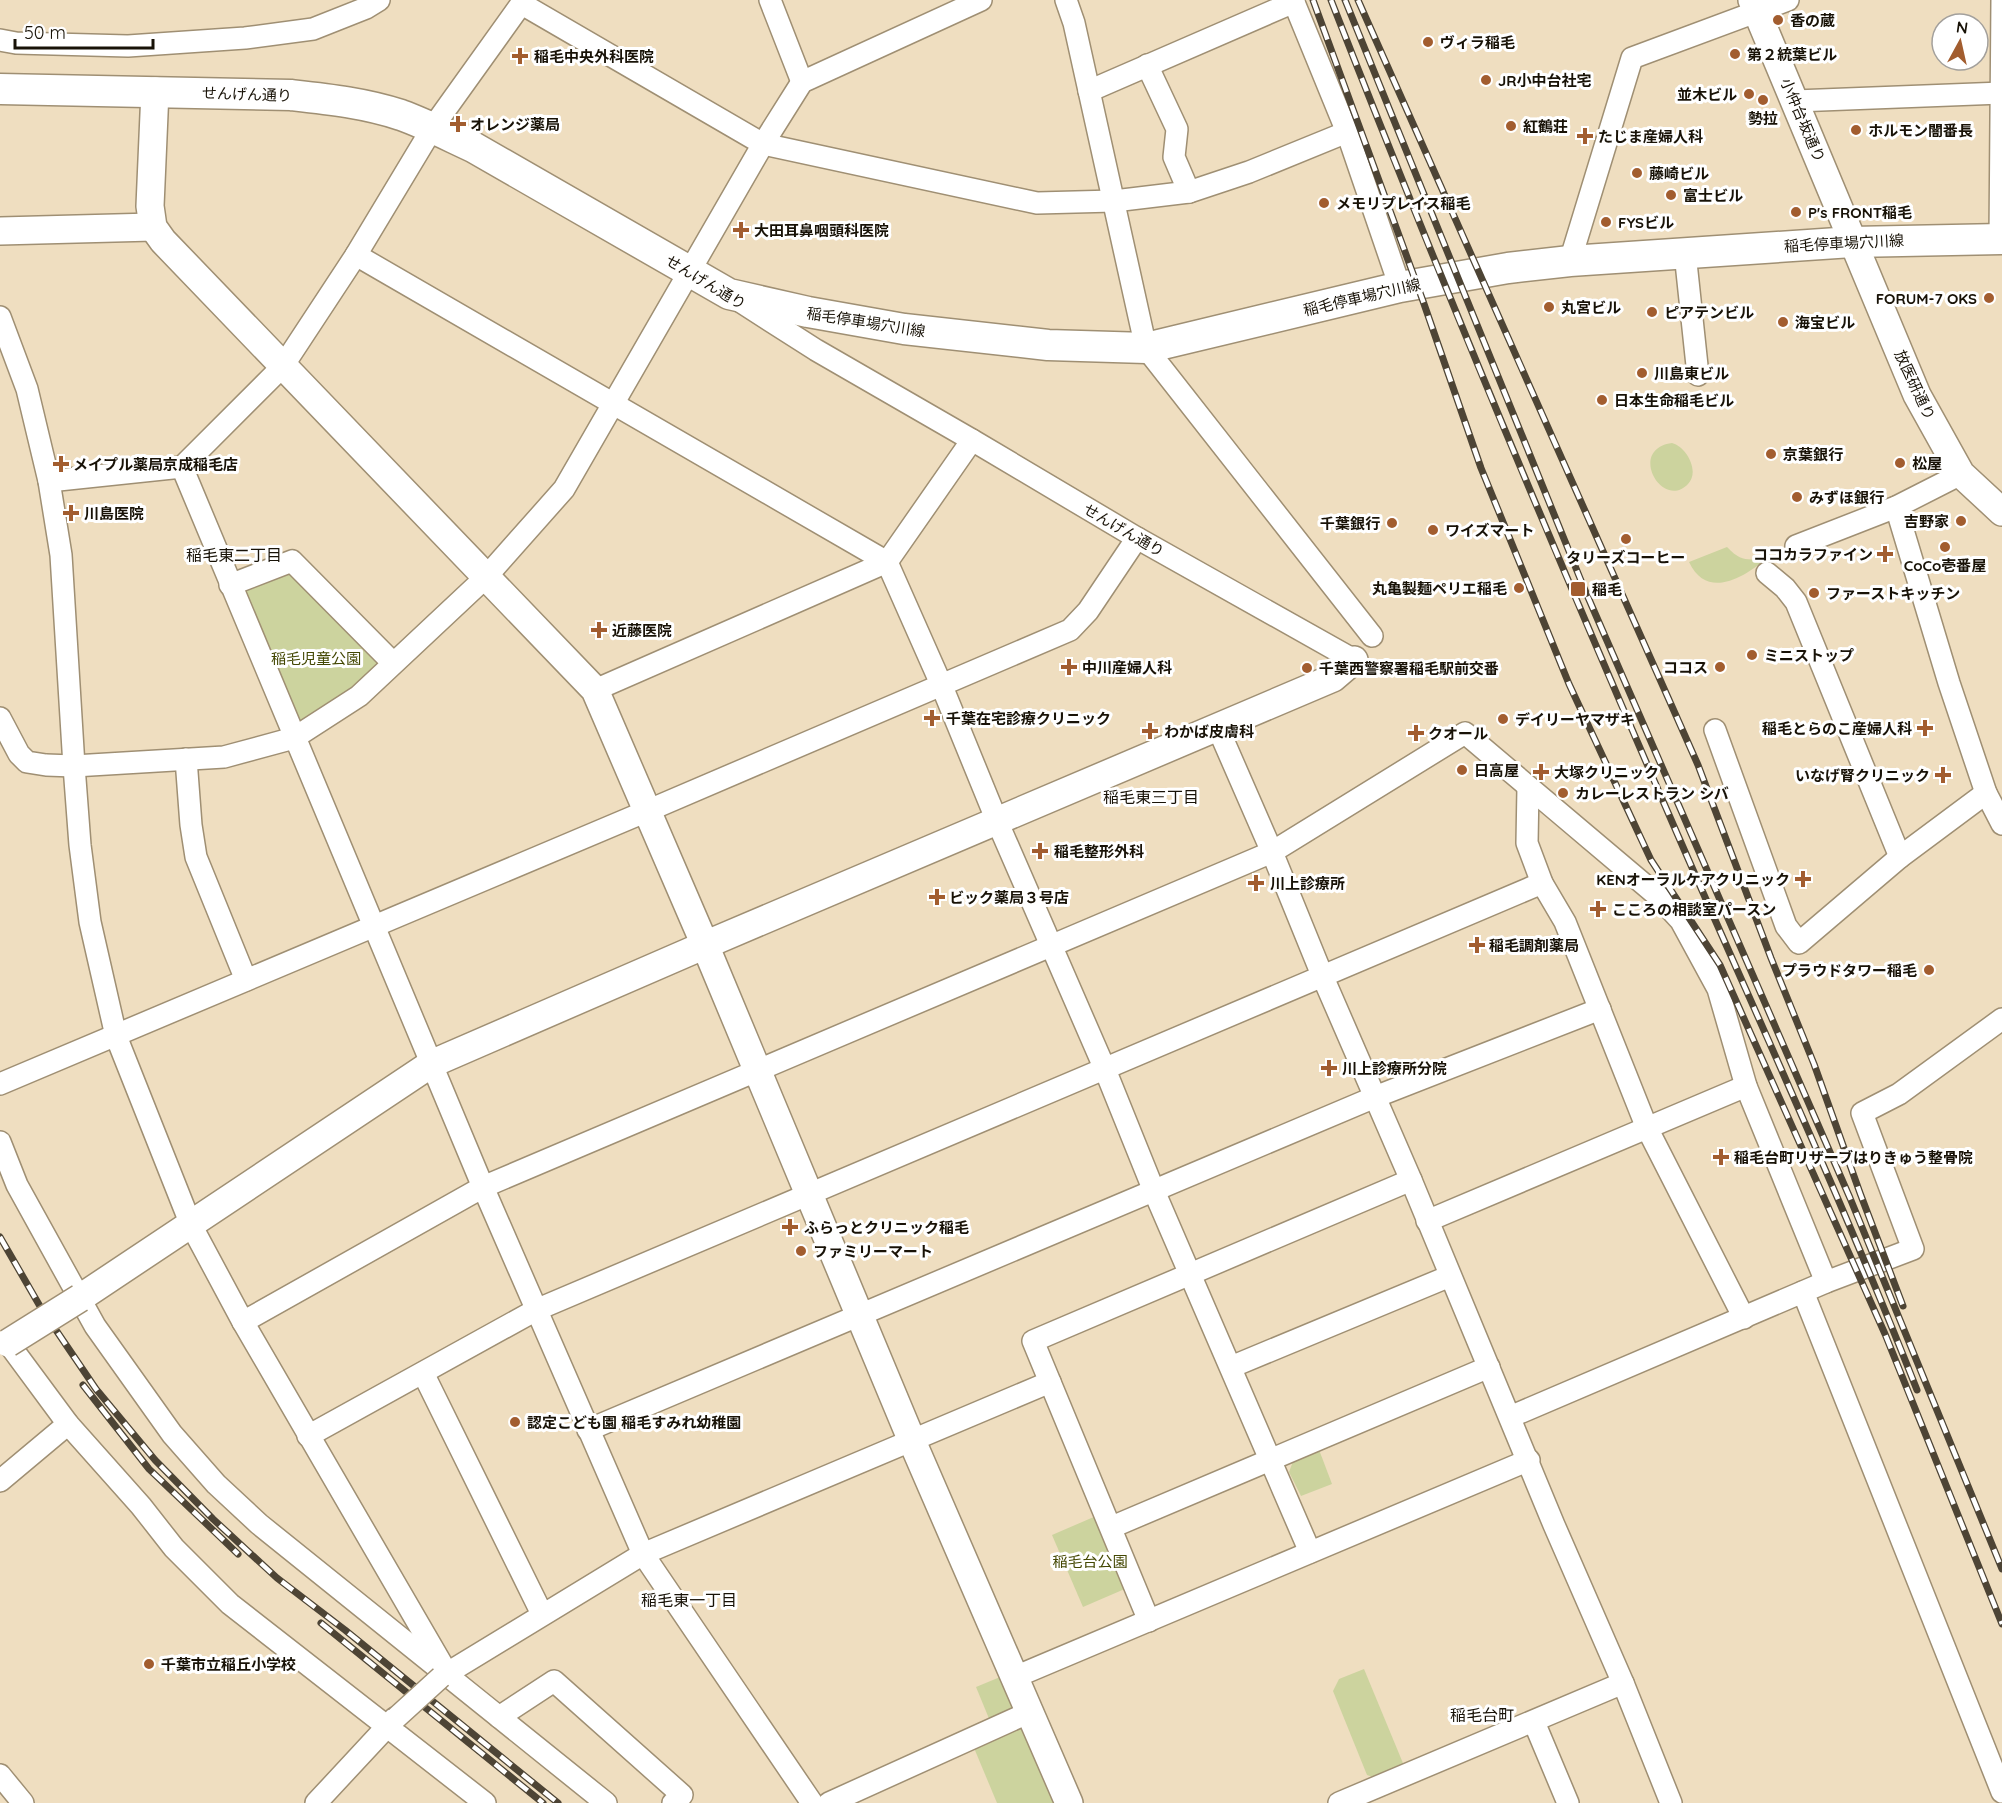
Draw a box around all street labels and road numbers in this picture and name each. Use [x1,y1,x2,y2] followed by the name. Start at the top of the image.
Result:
[1777,75,1829,165] street label: 小仲台坂通り
[202,83,292,105] street label: せんげん通り
[1784,230,1904,256] street label: 稲毛停車場穴川線
[663,251,749,313] street label: せんげん通り
[1301,274,1423,320] street label: 稲毛停車場穴川線
[805,303,927,341] street label: 稲毛停車場穴川線
[1891,347,1939,423] street label: 放医研通り
[1080,499,1168,561] street label: せんげん通り

